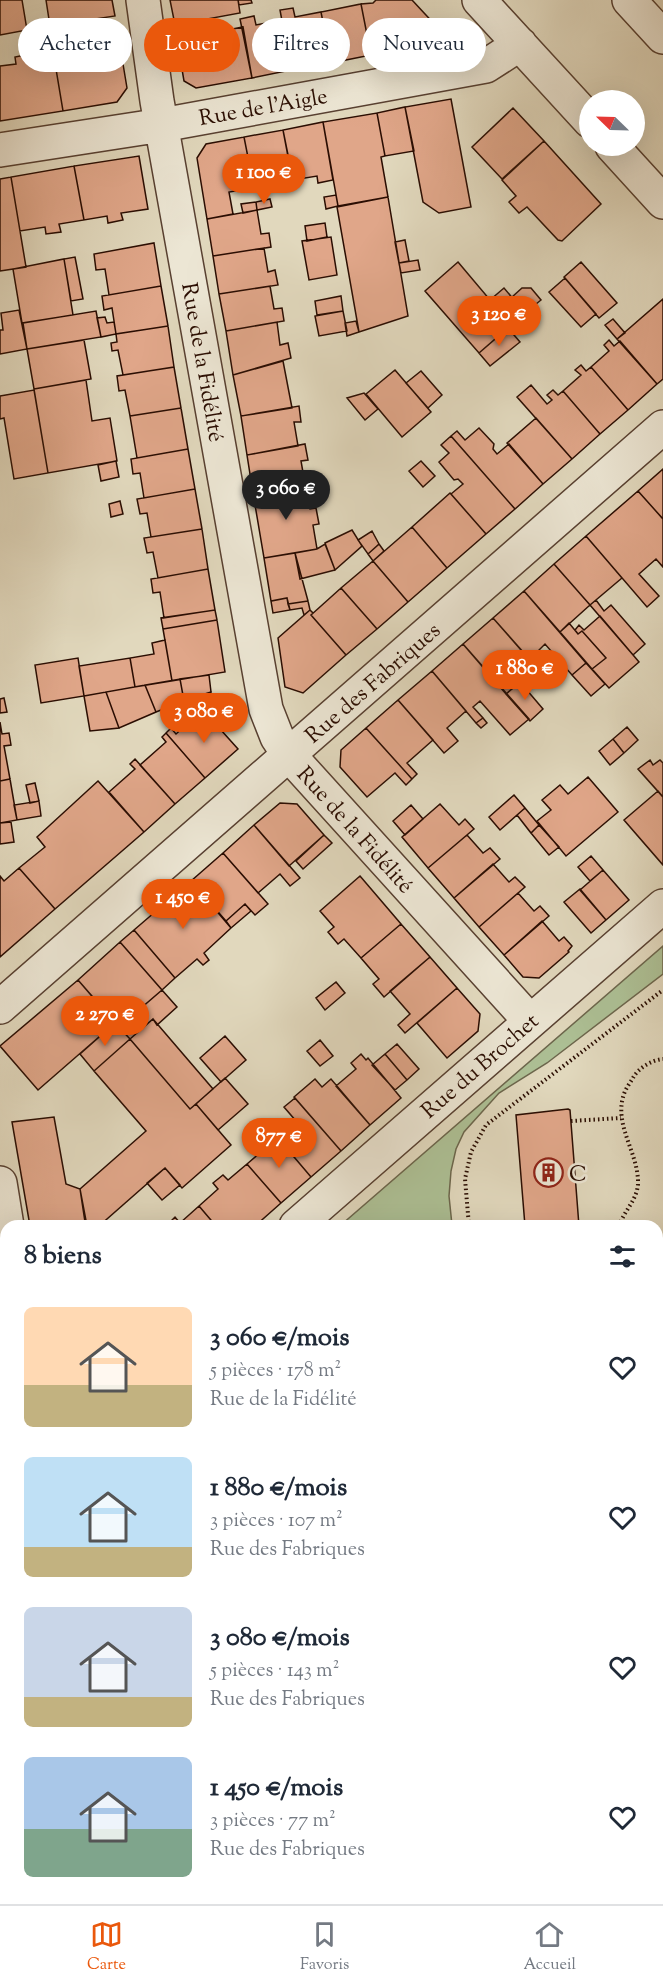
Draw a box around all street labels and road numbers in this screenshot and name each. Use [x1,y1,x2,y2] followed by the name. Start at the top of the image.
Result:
[197,82,330,136] street label: Rue de l'Aigle
[171,280,231,445] street label: Rue de la Fidélité
[299,616,449,752] street label: Rue des Fabriques
[288,760,420,902] street label: Rue de la Fidélité
[415,1007,547,1127] street label: Rue du Brochet

